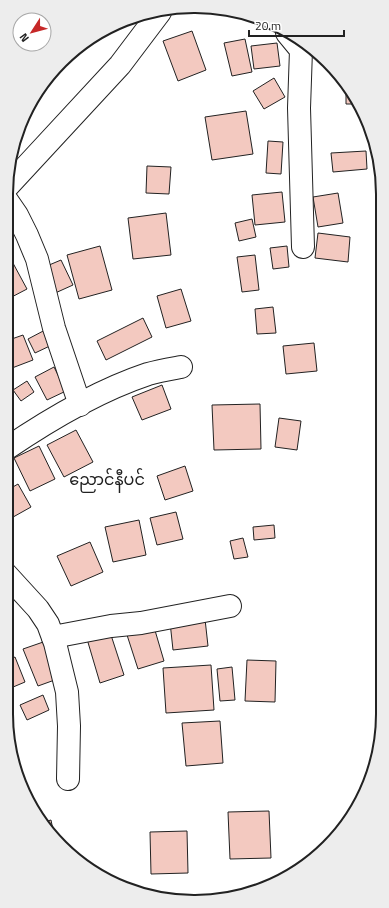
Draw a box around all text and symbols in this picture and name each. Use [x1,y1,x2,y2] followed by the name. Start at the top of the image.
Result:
[12,12,52,52] north arrow
[249,12,344,38] scale bar
[255,16,281,35] text: 20 m
[15,30,33,46] text: N
[69,467,145,493] district label: ညောင်နီပင်

